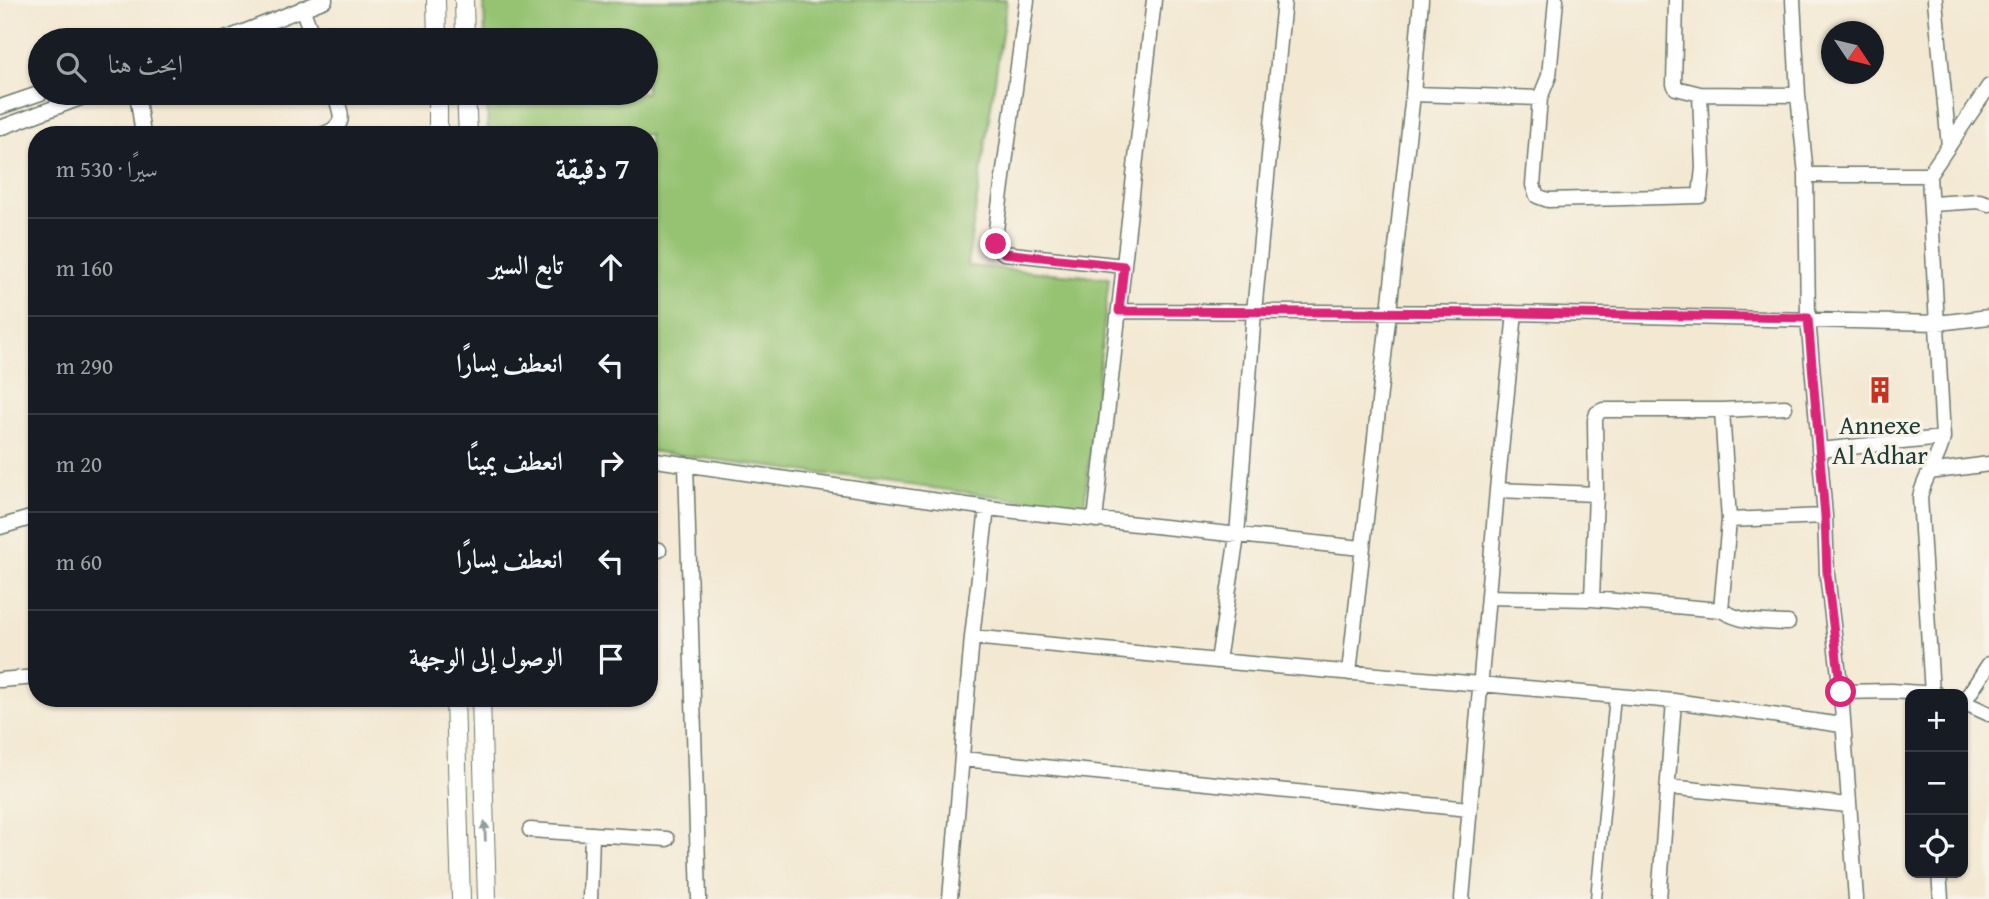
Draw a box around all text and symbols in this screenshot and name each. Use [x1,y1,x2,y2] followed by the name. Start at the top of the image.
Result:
[1821,21,1884,84] north arrow
[28,28,658,105] search box
[108,44,183,83] text: ابحث هنا
[52,48,90,86] icon: search
[555,146,630,190] text: 7 دقيقة
[56,152,158,185] text: سيرًا · 530 m
[980,228,1011,259] route end
[489,245,563,284] text: تابع السير
[592,248,630,286] icon: ahead
[56,251,113,284] text: 160 m
[456,343,563,382] text: انعطف يسارًا
[592,346,630,384] icon: left
[56,349,113,382] text: 290 m
[1865,375,1895,405] building icon: Annexe Al Adhar
[1832,405,1928,474] place label: Annexe Al Adhar
[467,441,563,480] text: انعطف يمينًا
[592,444,630,482] icon: right
[56,447,102,480] text: 20 m
[456,539,563,578] text: انعطف يسارًا
[592,542,630,580] icon: left
[56,545,102,578] text: 60 m
[409,637,563,676] text: الوصول إلى الوجهة
[592,640,630,678] icon: arrive
[1825,676,1856,707] route start
[1905,689,1968,878] map controls
[1905,689,1968,752] button: +
[1905,752,1968,815] button: −
[1905,815,1968,878] button: locate
[480,820,491,842] one-way arrow

